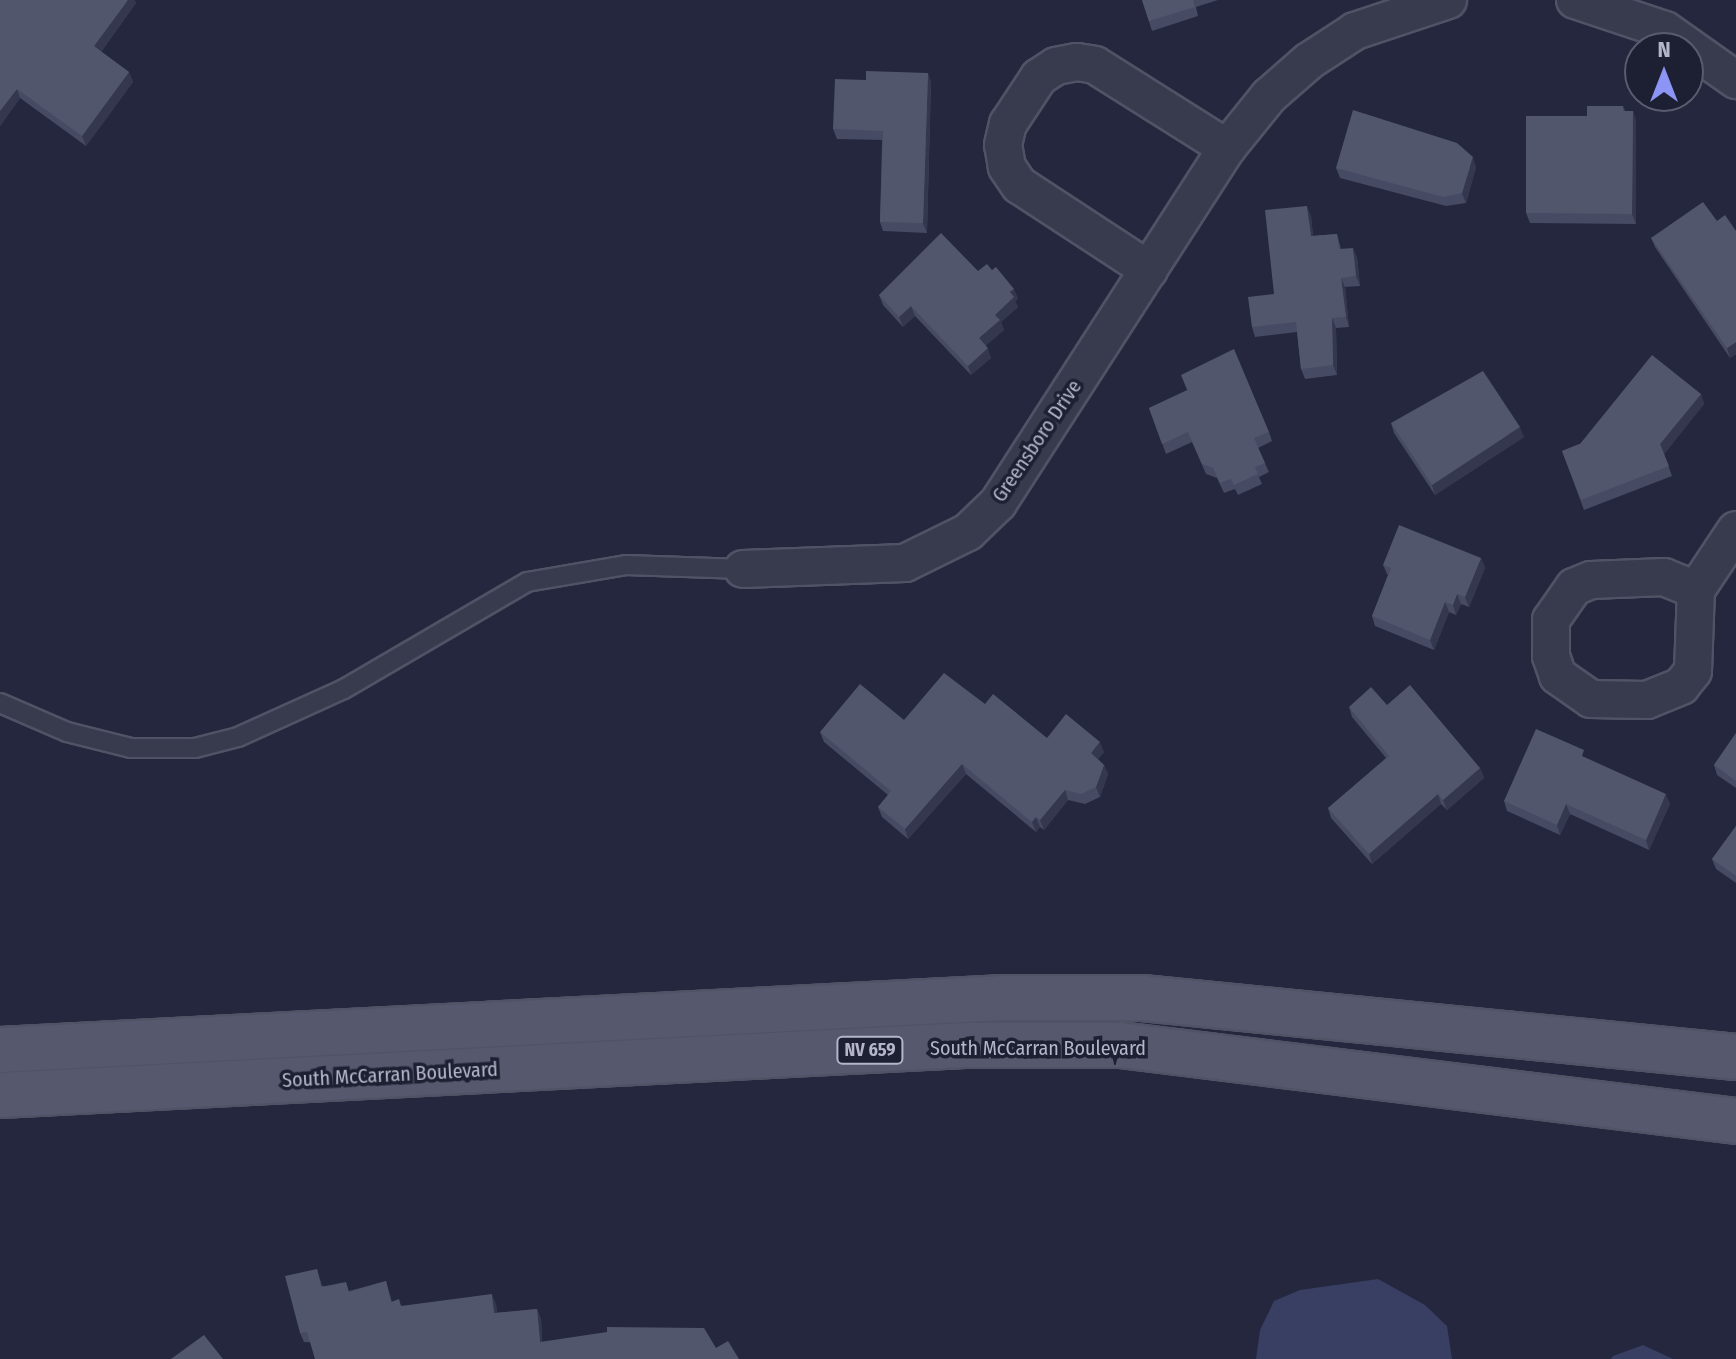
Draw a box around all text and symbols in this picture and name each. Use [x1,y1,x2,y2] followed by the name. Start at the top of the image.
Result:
[1624,32,1704,112] north arrow
[1657,36,1671,63] text: N
[987,375,1087,507] street label: Greensboro Drive
[836,1036,904,1064] road number: NV 659
[930,1036,1146,1060] street label: South McCarran Boulevard
[281,1057,499,1093] street label: South McCarran Boulevard

